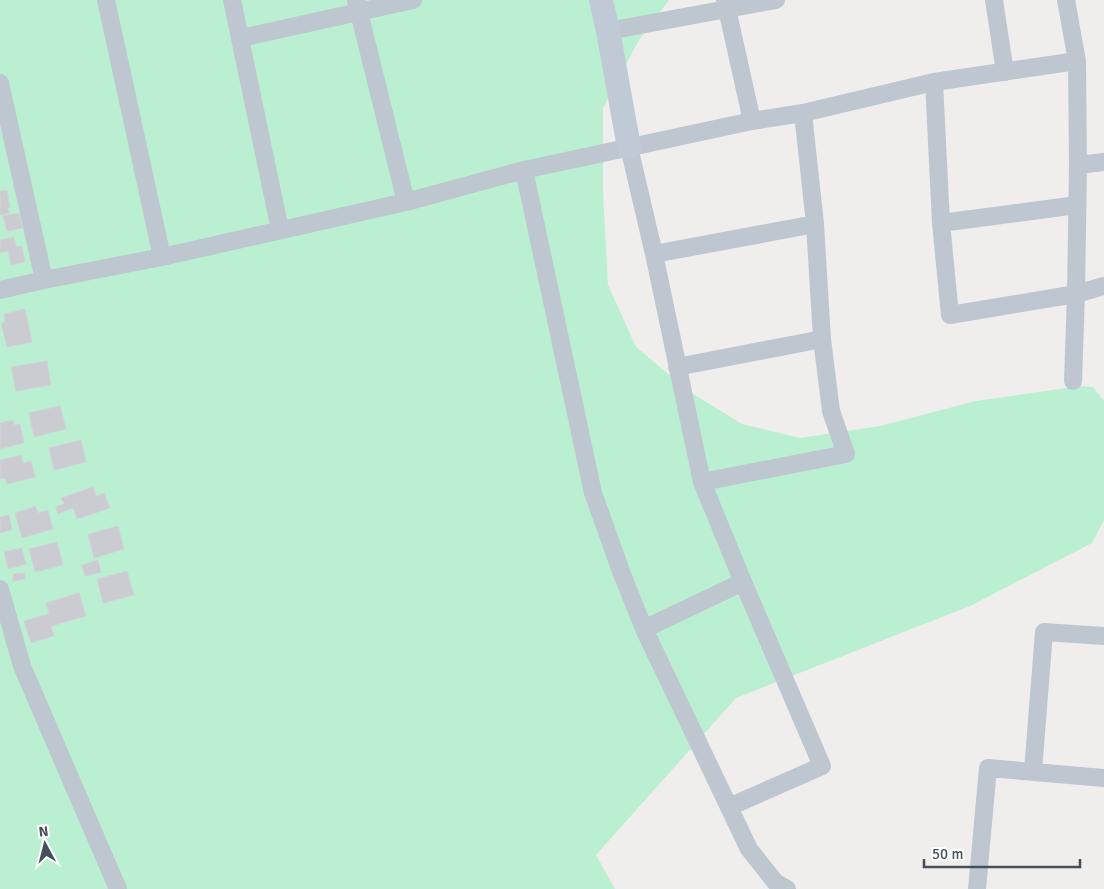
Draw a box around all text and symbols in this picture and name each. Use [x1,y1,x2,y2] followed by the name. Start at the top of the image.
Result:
[20,819,70,869] north arrow
[38,823,49,841] text: N
[924,836,1080,868] scale bar
[932,845,963,863] text: 50 m

